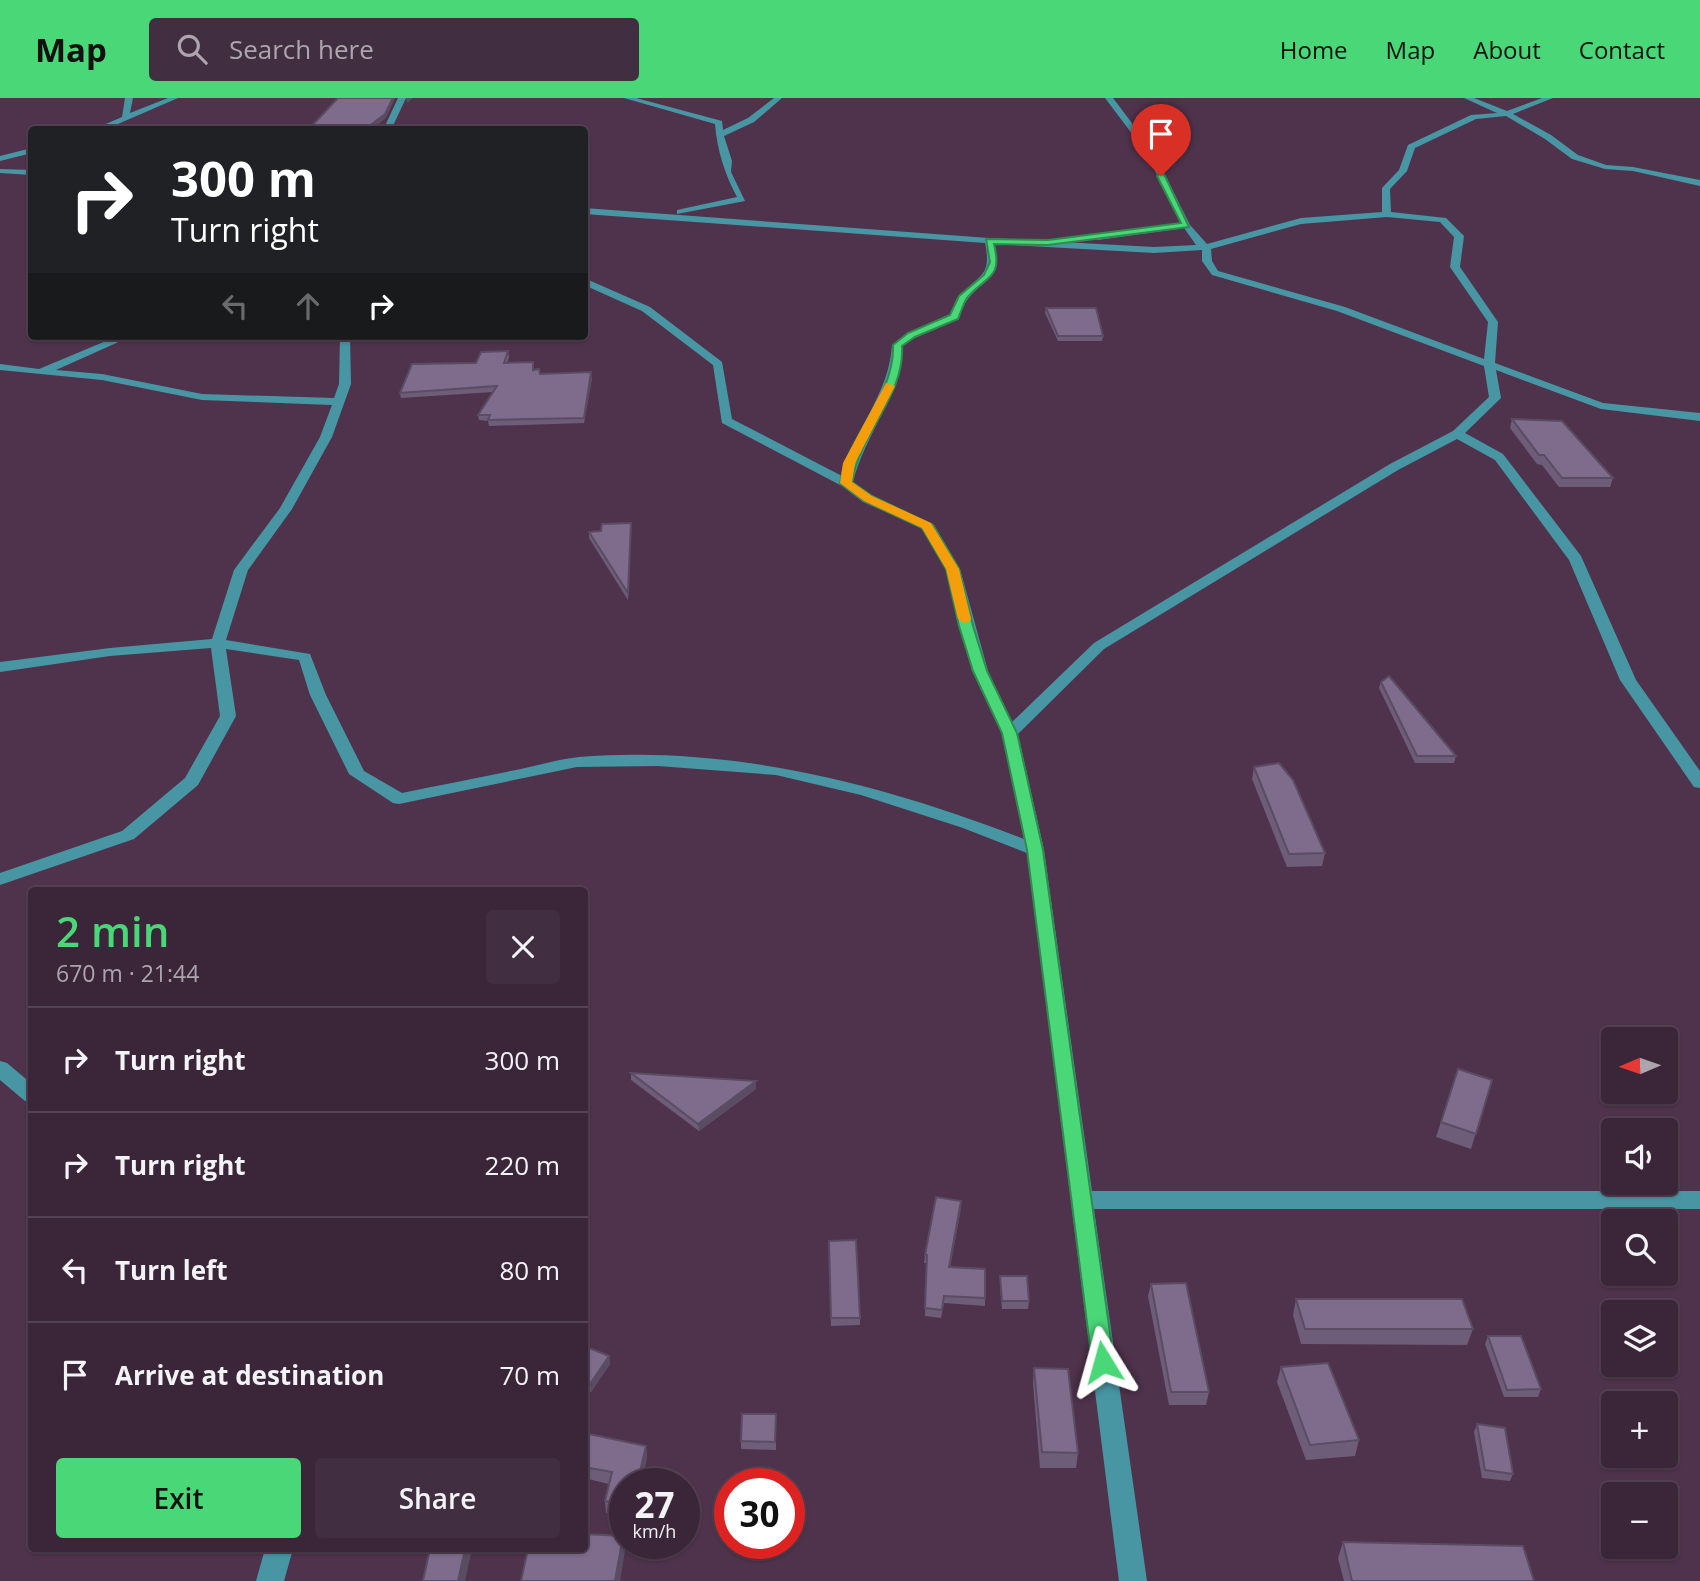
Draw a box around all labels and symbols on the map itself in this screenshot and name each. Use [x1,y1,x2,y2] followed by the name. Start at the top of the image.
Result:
[1131,104,1191,176] pin
[1601,1027,1678,1104] north arrow
[1066,1325,1140,1399] position arrow
[714,1468,805,1559] speed limit sign: 30

